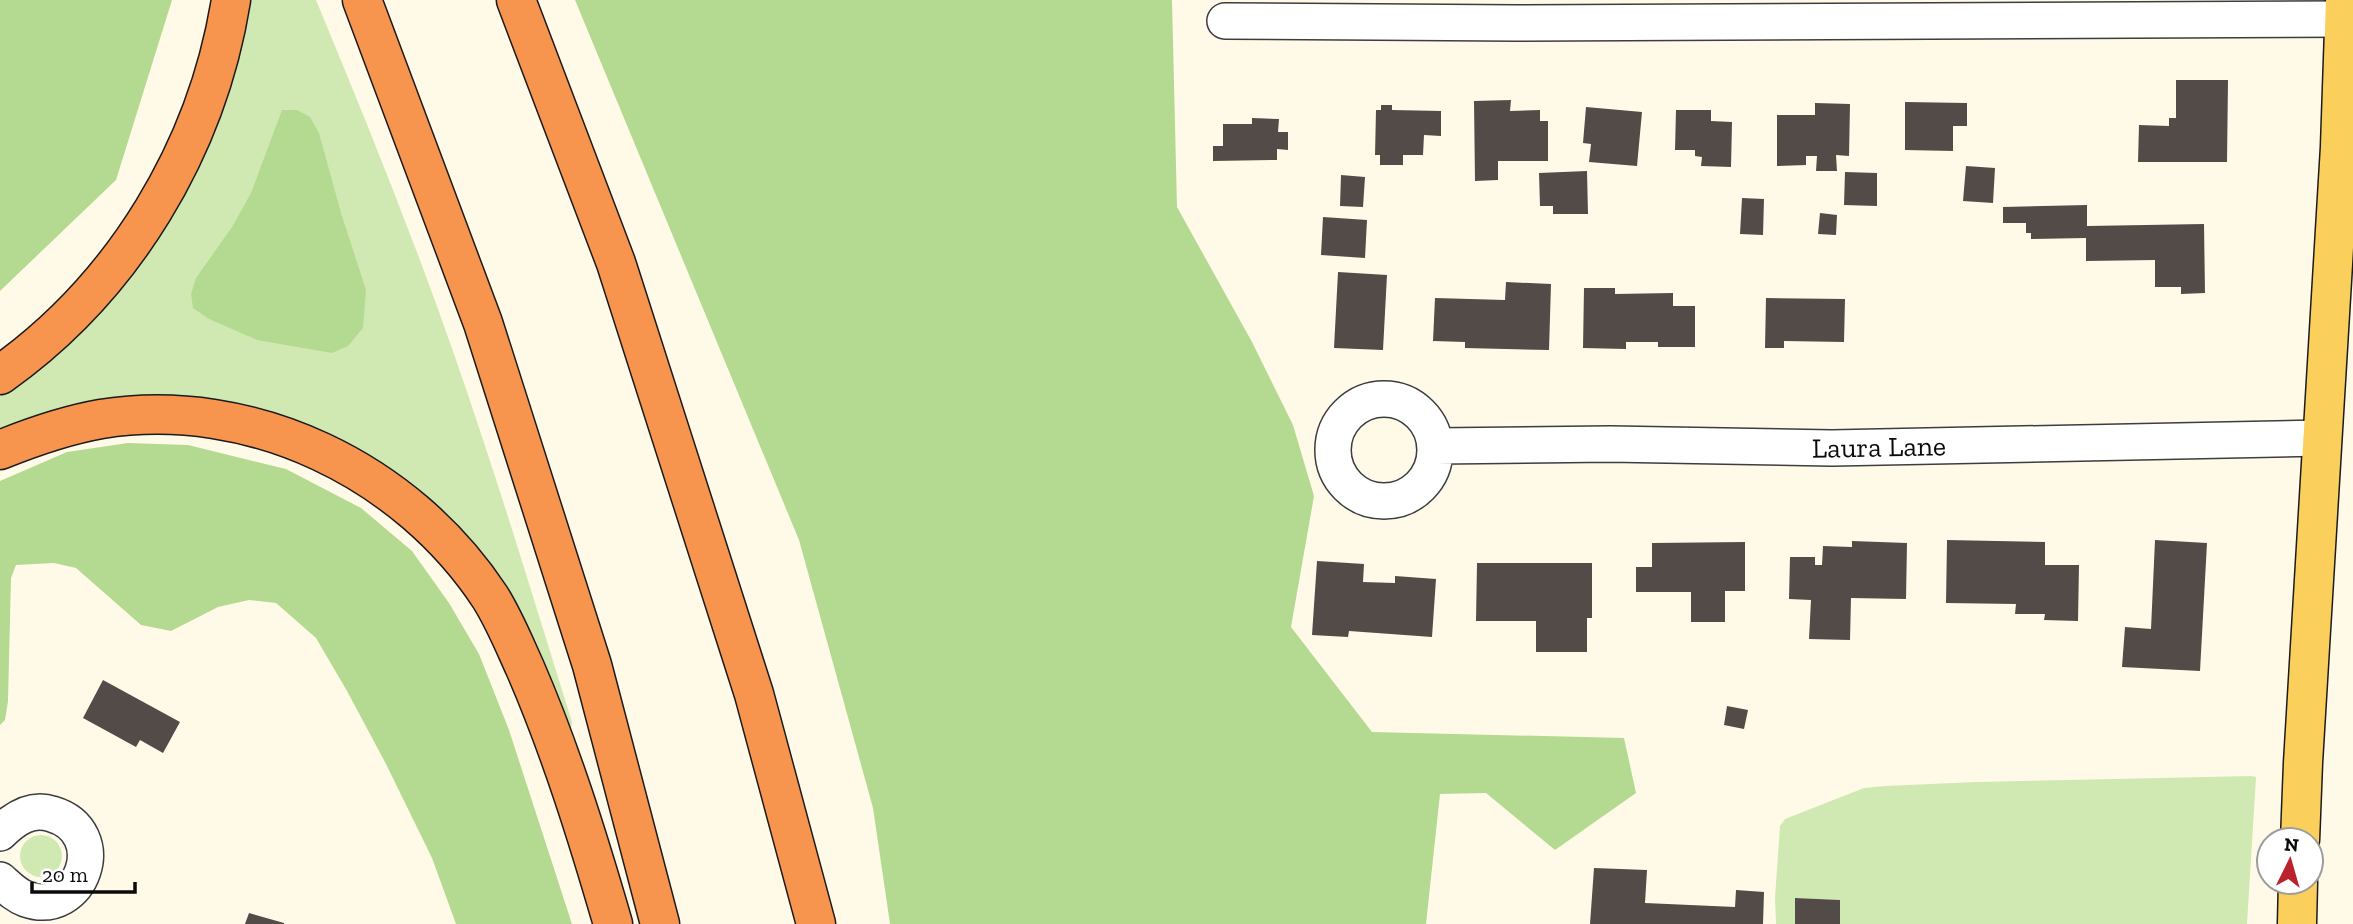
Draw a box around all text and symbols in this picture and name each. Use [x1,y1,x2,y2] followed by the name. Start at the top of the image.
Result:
[1812,429,1946,465] street label: Laura Lane
[2255,826,2325,896] north arrow
[2283,832,2300,857] text: N
[32,850,135,894] scale bar
[42,862,88,887] text: 20 m

